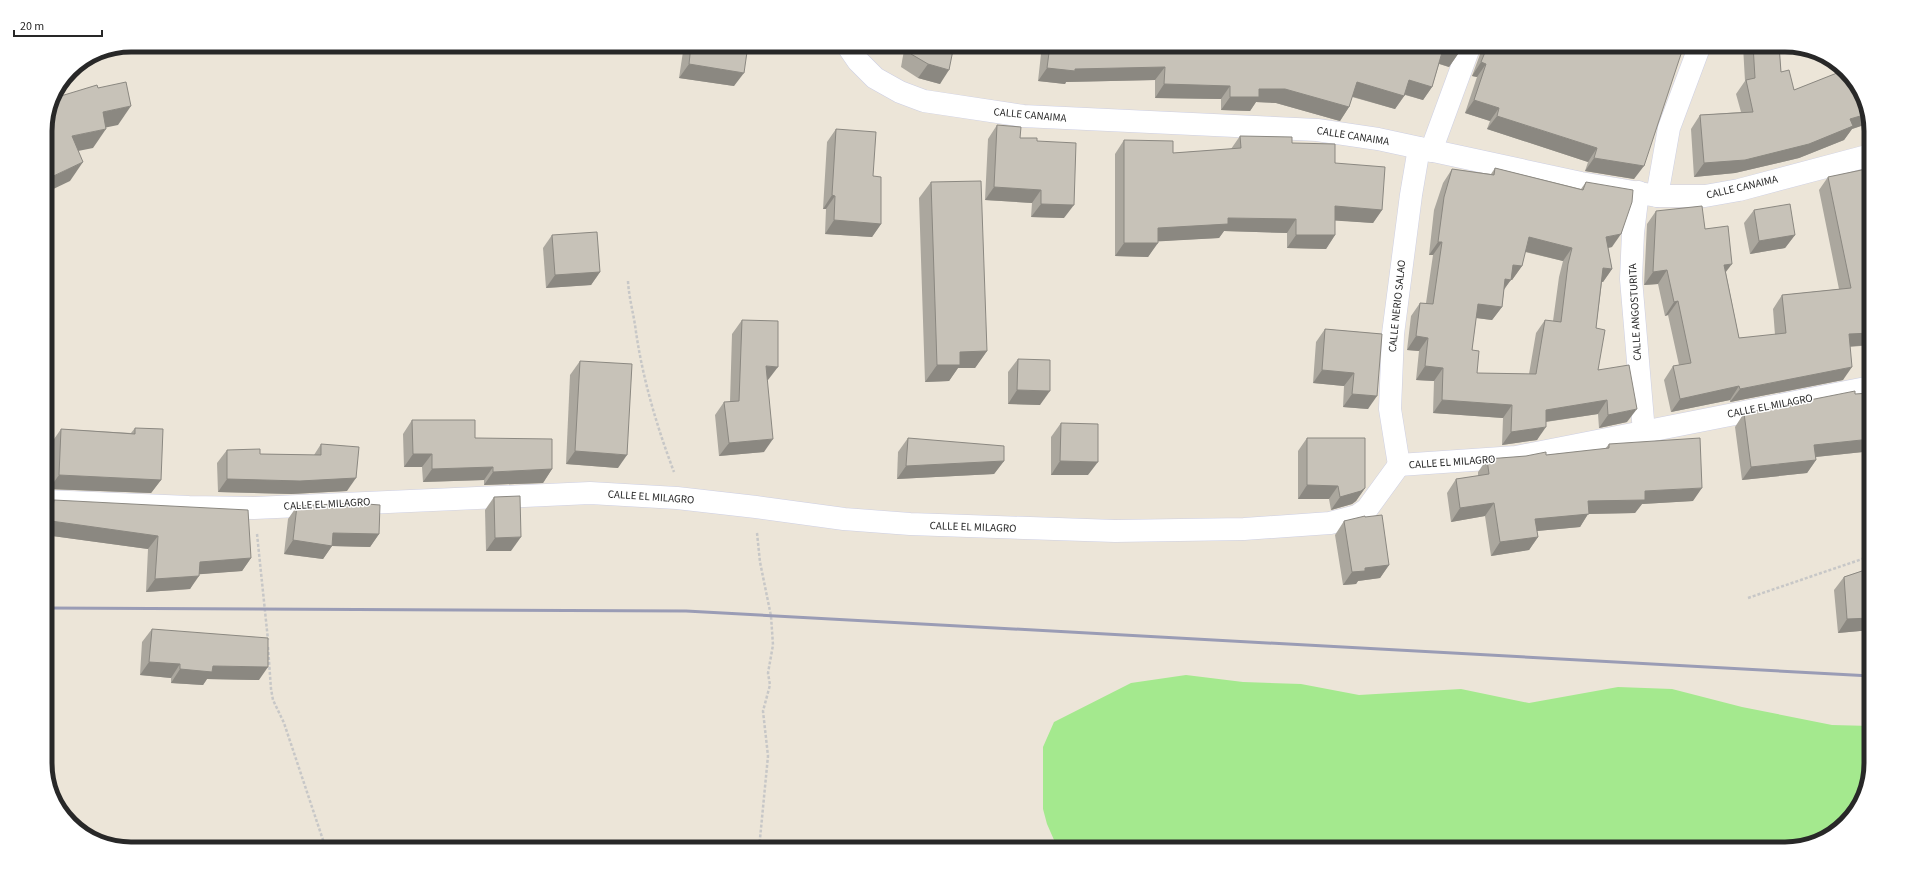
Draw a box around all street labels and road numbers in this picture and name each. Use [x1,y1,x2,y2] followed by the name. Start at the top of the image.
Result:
[993,104,1067,126] street label: CALLE CANAIMA
[1316,123,1390,149] street label: CALLE CANAIMA
[1705,171,1779,203] street label: CALLE CANAIMA
[1385,259,1409,353] street label: CALLE NERIO SALAO
[1625,263,1645,361] street label: CALLE ANGOSTURITA
[1726,390,1814,422] street label: CALLE EL MILAGRO
[1408,451,1496,473] street label: CALLE EL MILAGRO
[607,486,695,508] street label: CALLE EL MILAGRO
[283,494,371,514] street label: CALLE EL MILAGRO
[929,518,1017,536] street label: CALLE EL MILAGRO

